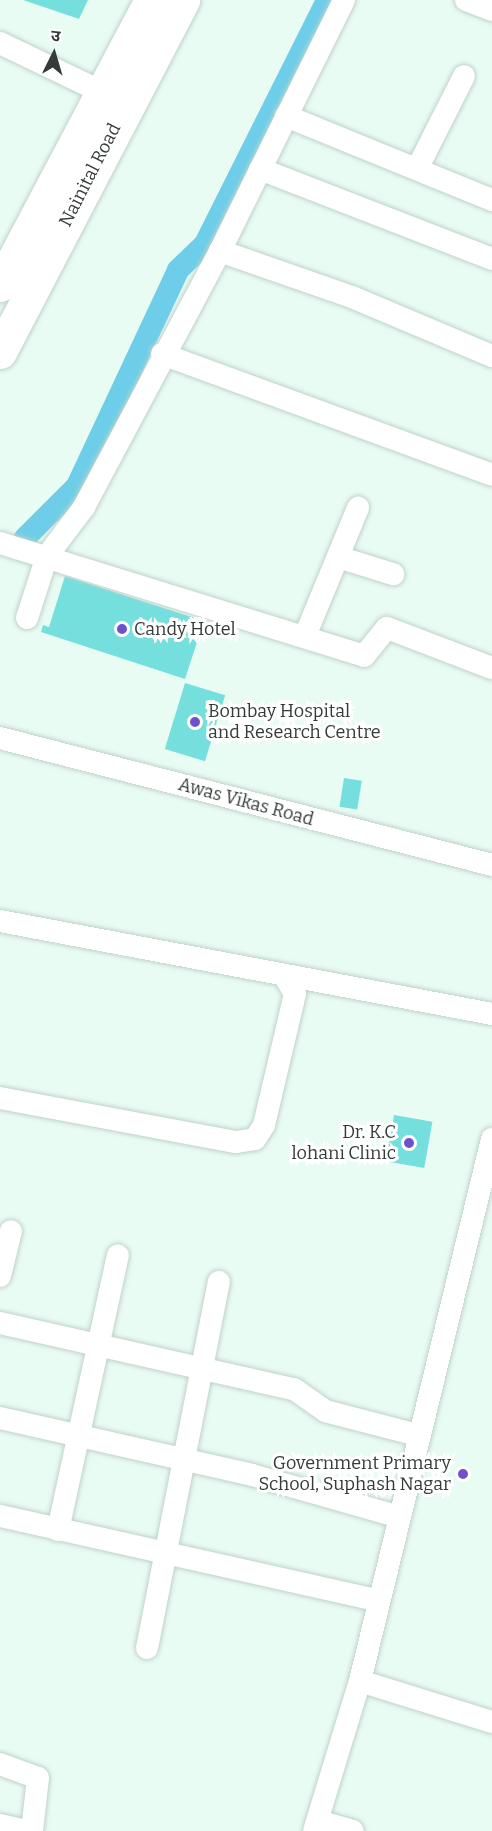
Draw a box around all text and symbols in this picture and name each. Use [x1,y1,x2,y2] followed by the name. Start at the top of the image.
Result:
[24,24,84,84] north arrow
[50,26,61,45] text: उ
[55,120,125,230] street label: Nainital Road
[134,618,236,640] place label: Candy Hotel
[115,622,129,636] marker: Candy Hotel
[208,701,381,744] place label: Bombay Hospital and Research Centre
[186,713,204,731] marker: Bombay Hospital and Research Centre
[176,774,316,830] street label: Awas Vikas Road
[291,1122,396,1164] place label: Dr. K.C lohani Clinic
[400,1134,418,1152] marker: Dr. K.C lohani Clinic
[259,1453,451,1496] place label: Government Primary School, Suphash Nagar
[456,1467,470,1481] marker: Government Primary School, Suphash Nagar

